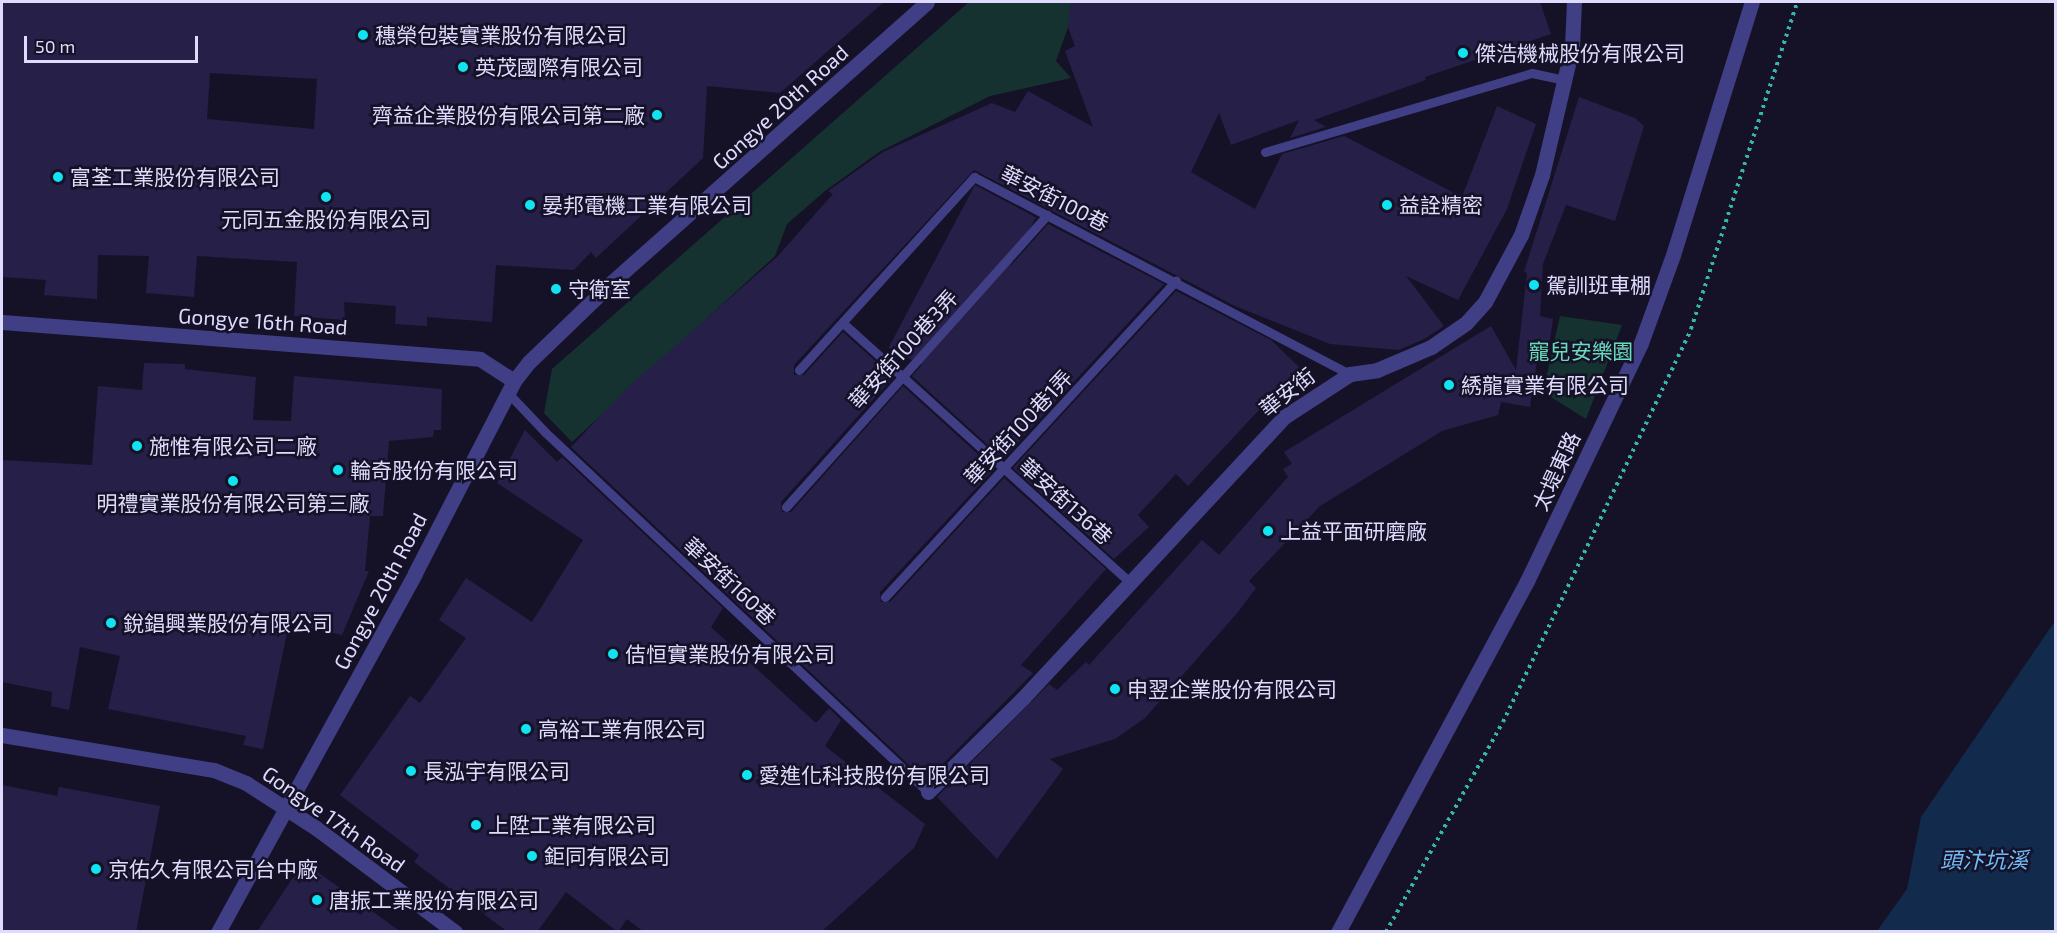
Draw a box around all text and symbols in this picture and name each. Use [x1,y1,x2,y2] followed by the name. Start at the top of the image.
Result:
[375,22,627,48] place label: 穗榮包裝實業股份有限公司
[27,24,201,62] scale bar
[356,28,370,42] marker: 穗榮包裝實業股份有限公司
[35,35,75,57] text: 50 m
[707,40,853,174] street label: Gongye 20th Road
[1475,40,1685,66] place label: 傑浩機械股份有限公司
[1456,46,1470,60] marker: 傑浩機械股份有限公司
[475,54,643,80] place label: 英茂國際有限公司
[456,60,470,74] marker: 英茂國際有限公司
[372,102,645,128] place label: 齊益企業股份有限公司第二廠
[650,108,664,122] marker: 齊益企業股份有限公司第二廠
[997,160,1113,236] street label: 華安街100巷
[70,164,280,190] place label: 富荃工業股份有限公司
[51,170,65,184] marker: 富荃工業股份有限公司
[319,190,333,204] marker: 元同五金股份有限公司
[542,192,752,218] place label: 晏邦電機工業有限公司
[1399,192,1483,218] place label: 益詮精密
[523,198,537,212] marker: 晏邦電機工業有限公司
[1380,198,1394,212] marker: 益詮精密
[221,206,431,232] place label: 元同五金股份有限公司
[1546,272,1651,298] place label: 駕訓班車棚
[568,276,631,302] place label: 守衛室
[1527,278,1541,292] marker: 駕訓班車棚
[549,282,563,296] marker: 守衛室
[843,285,963,413] street label: 華安街100巷3弄
[178,303,348,339] street label: Gongye 16th Road
[1529,338,1633,364] park label: 寵兒安樂園
[1254,363,1320,421] street label: 華安街
[959,365,1077,489] street label: 華安街100巷1弄
[1461,372,1629,398] place label: 綉龍實業有限公司
[1442,378,1456,392] marker: 綉龍實業有限公司
[1527,428,1585,514] street label: 太堤東路
[149,433,317,459] place label: 施惟有限公司二廠
[130,439,144,453] marker: 施惟有限公司二廠
[1014,453,1118,549] street label: 華安街136巷
[350,457,518,483] place label: 輪奇股份有限公司
[331,463,345,477] marker: 輪奇股份有限公司
[226,474,240,488] marker: 明禮實業股份有限公司第三廠
[97,490,369,516] place label: 明禮實業股份有限公司第三廠
[328,508,432,674] street label: Gongye 20th Road
[1280,518,1427,544] place label: 上益平面研磨廠
[1261,524,1275,538] marker: 上益平面研磨廠
[679,532,781,630] street label: 華安街160巷
[123,610,333,636] place label: 銳錩興業股份有限公司
[104,616,118,630] marker: 銳錩興業股份有限公司
[625,641,835,667] place label: 佶恒實業股份有限公司
[606,647,620,661] marker: 佶恒實業股份有限公司
[1127,676,1337,702] place label: 申翌企業股份有限公司
[1108,682,1122,696] marker: 申翌企業股份有限公司
[538,716,706,742] place label: 高裕工業有限公司
[519,722,533,736] marker: 高裕工業有限公司
[423,758,570,784] place label: 長泓宇有限公司
[258,760,410,878] street label: Gongye 17th Road
[759,762,990,788] place label: 愛進化科技股份有限公司
[404,764,418,778] marker: 長泓宇有限公司
[740,768,754,782] marker: 愛進化科技股份有限公司
[488,812,656,838] place label: 上陞工業有限公司
[469,818,483,832] marker: 上陞工業有限公司
[544,843,670,869] place label: 鉅同有限公司
[1940,847,2028,873] water label: 頭汴坑溪
[525,849,539,863] marker: 鉅同有限公司
[108,856,318,882] place label: 京佑久有限公司台中廠
[89,862,103,876] marker: 京佑久有限公司台中廠
[329,887,539,913] place label: 唐振工業股份有限公司
[310,893,324,907] marker: 唐振工業股份有限公司

